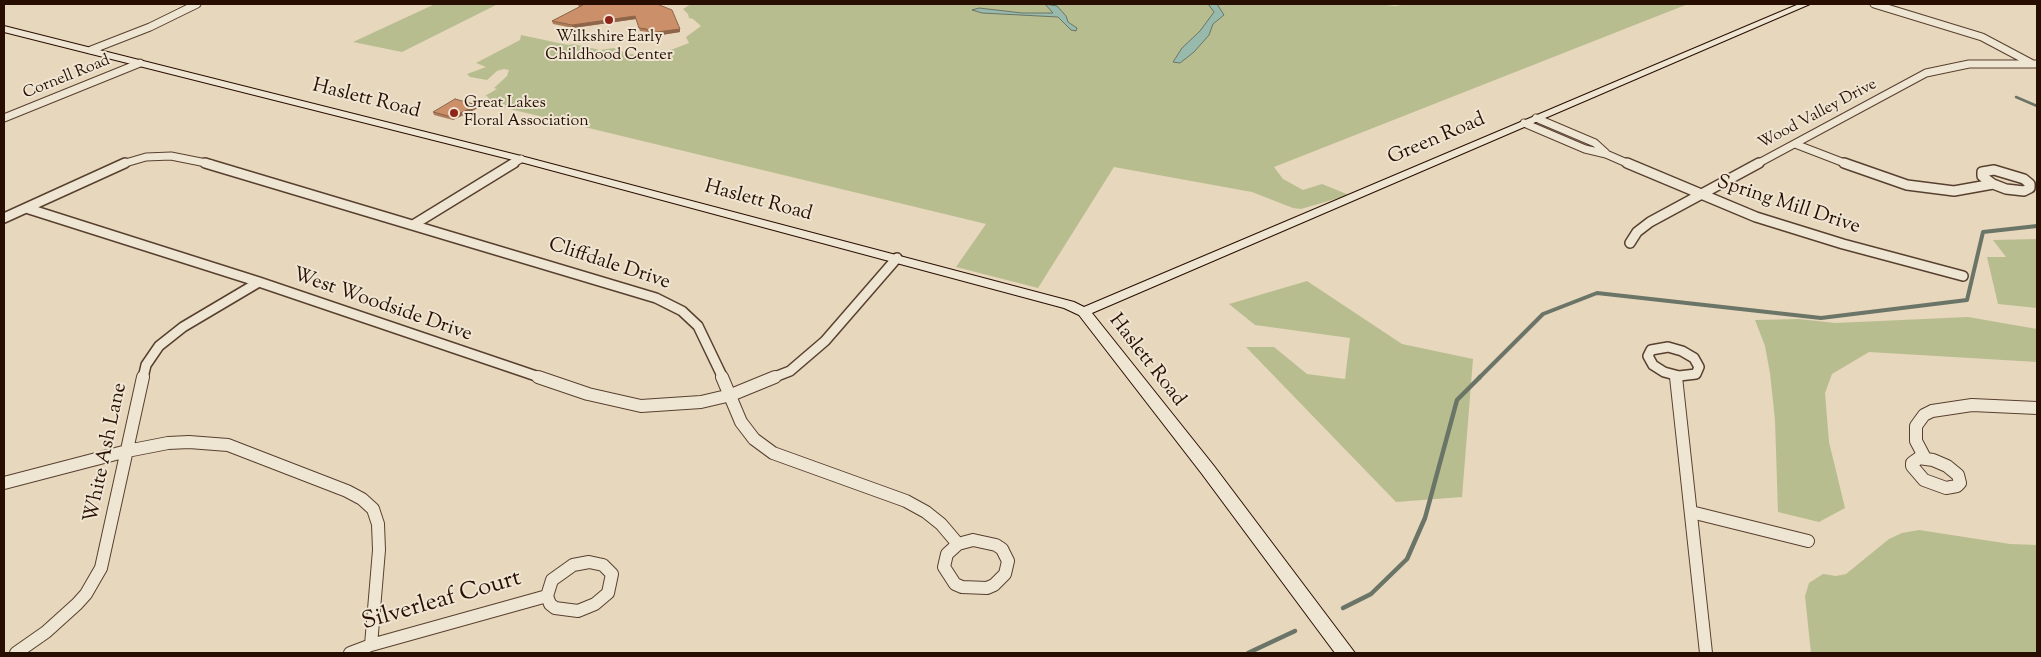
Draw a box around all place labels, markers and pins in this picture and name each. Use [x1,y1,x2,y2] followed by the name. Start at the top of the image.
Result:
[603,14,615,26] marker: Wilkshire Early Childhood Center
[545,28,673,66] place label: Wilkshire Early Childhood Center
[464,94,589,132] place label: Great Lakes Floral Association
[448,107,460,119] marker: Great Lakes Floral Association

